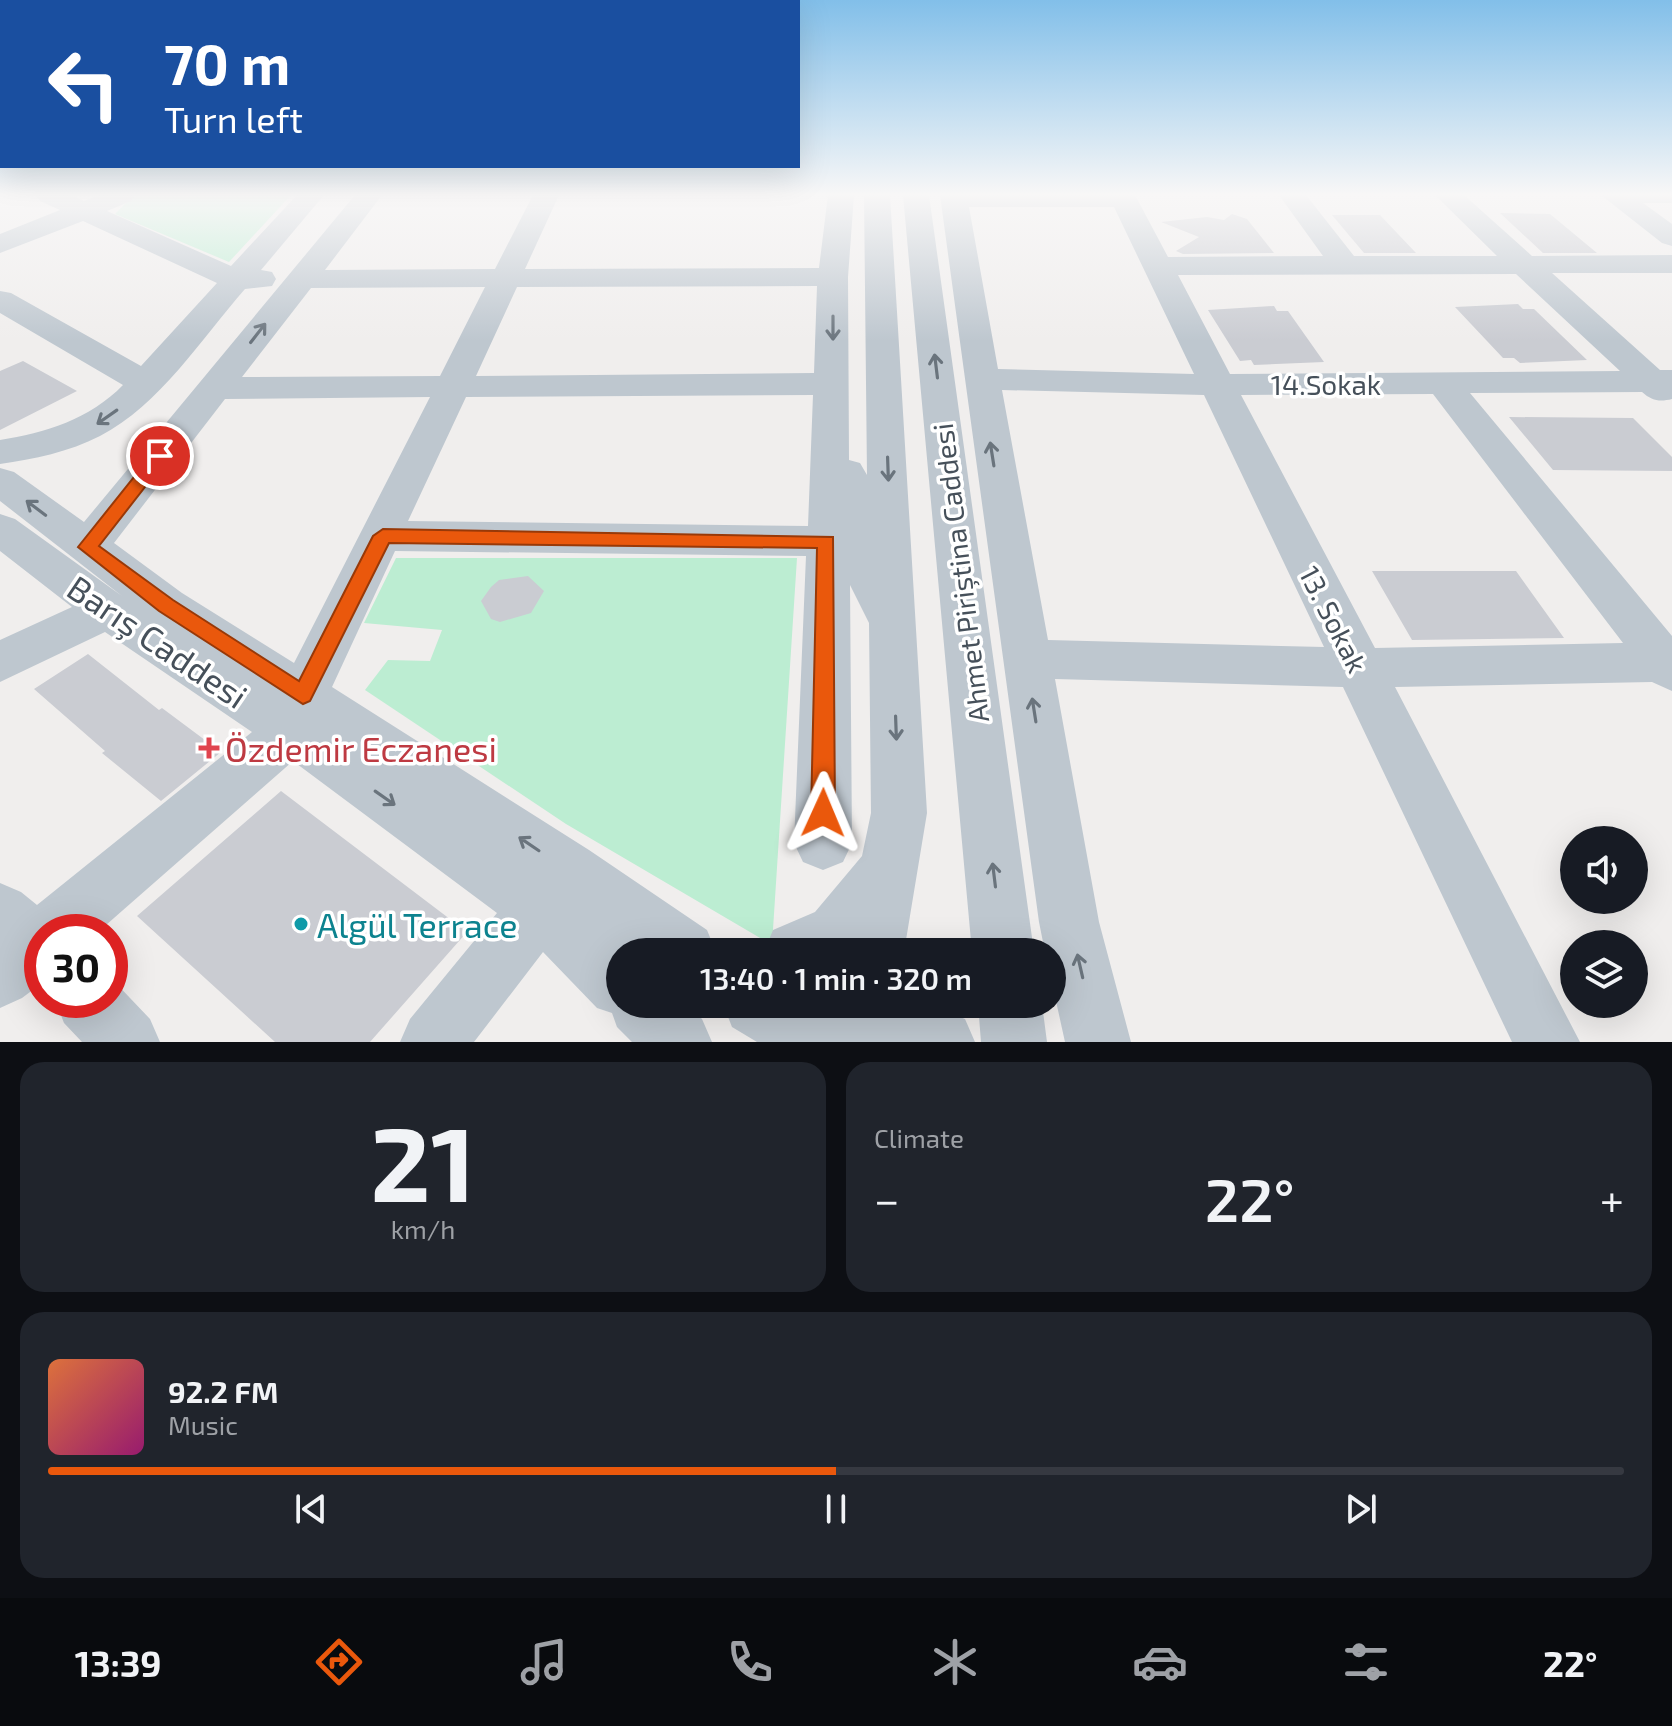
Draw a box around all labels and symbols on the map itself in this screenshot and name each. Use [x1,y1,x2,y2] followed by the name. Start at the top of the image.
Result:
[825,314,841,341] one-way arrow
[250,323,267,344] one-way arrow
[928,353,943,380] one-way arrow
[1271,367,1381,401] street label: 14.Sokak
[97,409,119,425] one-way arrow
[925,421,996,725] street label: Ahmet Piriştina Caddesi
[126,422,194,490] pin
[984,441,999,467] one-way arrow
[880,455,896,482] one-way arrow
[26,500,48,517] one-way arrow
[1293,560,1375,678] street label: 13. Sokak
[59,566,256,718] street label: Barış Caddesi
[1026,698,1041,723] one-way arrow
[889,715,904,741] one-way arrow
[225,728,497,769] place label: Özdemir Eczanesi
[200,739,218,757] marker: Özdemir Eczanesi
[781,771,865,855] position arrow
[374,790,396,806] one-way arrow
[518,836,540,852] one-way arrow
[986,862,1001,888] one-way arrow
[317,904,517,945] place label: Algül Terrace
[24,914,128,1018] speed limit sign: 30
[292,915,310,933] marker: Algül Terrace
[1071,954,1086,979] one-way arrow

